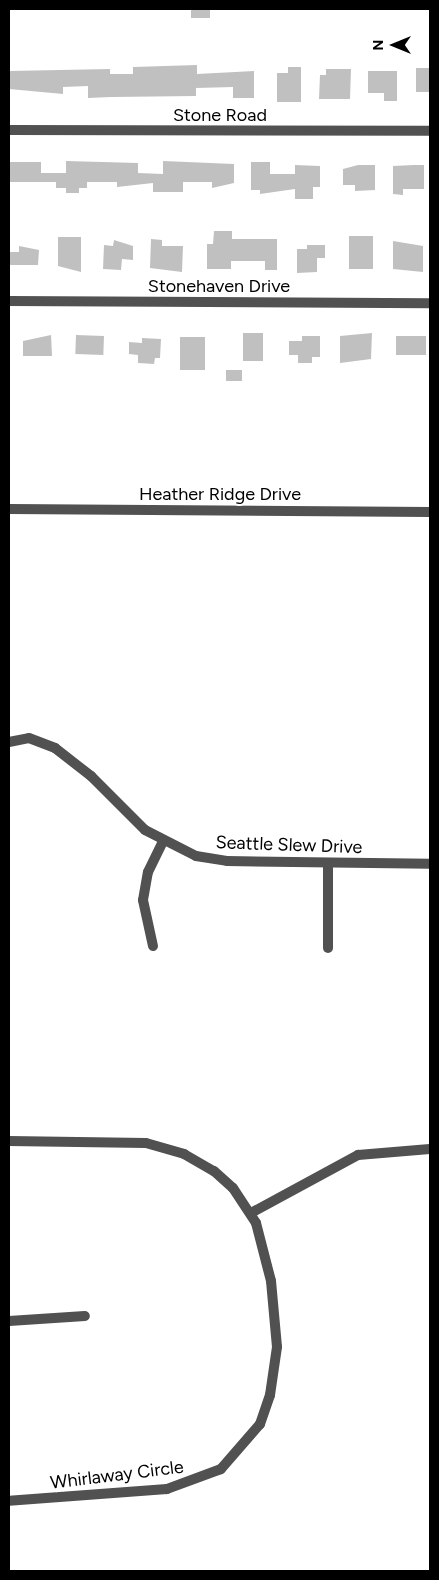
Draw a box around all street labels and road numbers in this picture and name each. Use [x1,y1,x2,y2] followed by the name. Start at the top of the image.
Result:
[173,104,267,126] street label: Stone Road
[148,275,290,297] street label: Stonehaven Drive
[139,483,301,505] street label: Heather Ridge Drive
[215,832,363,858] street label: Seattle Slew Drive
[49,1456,185,1494] street label: Whirlaway Circle

